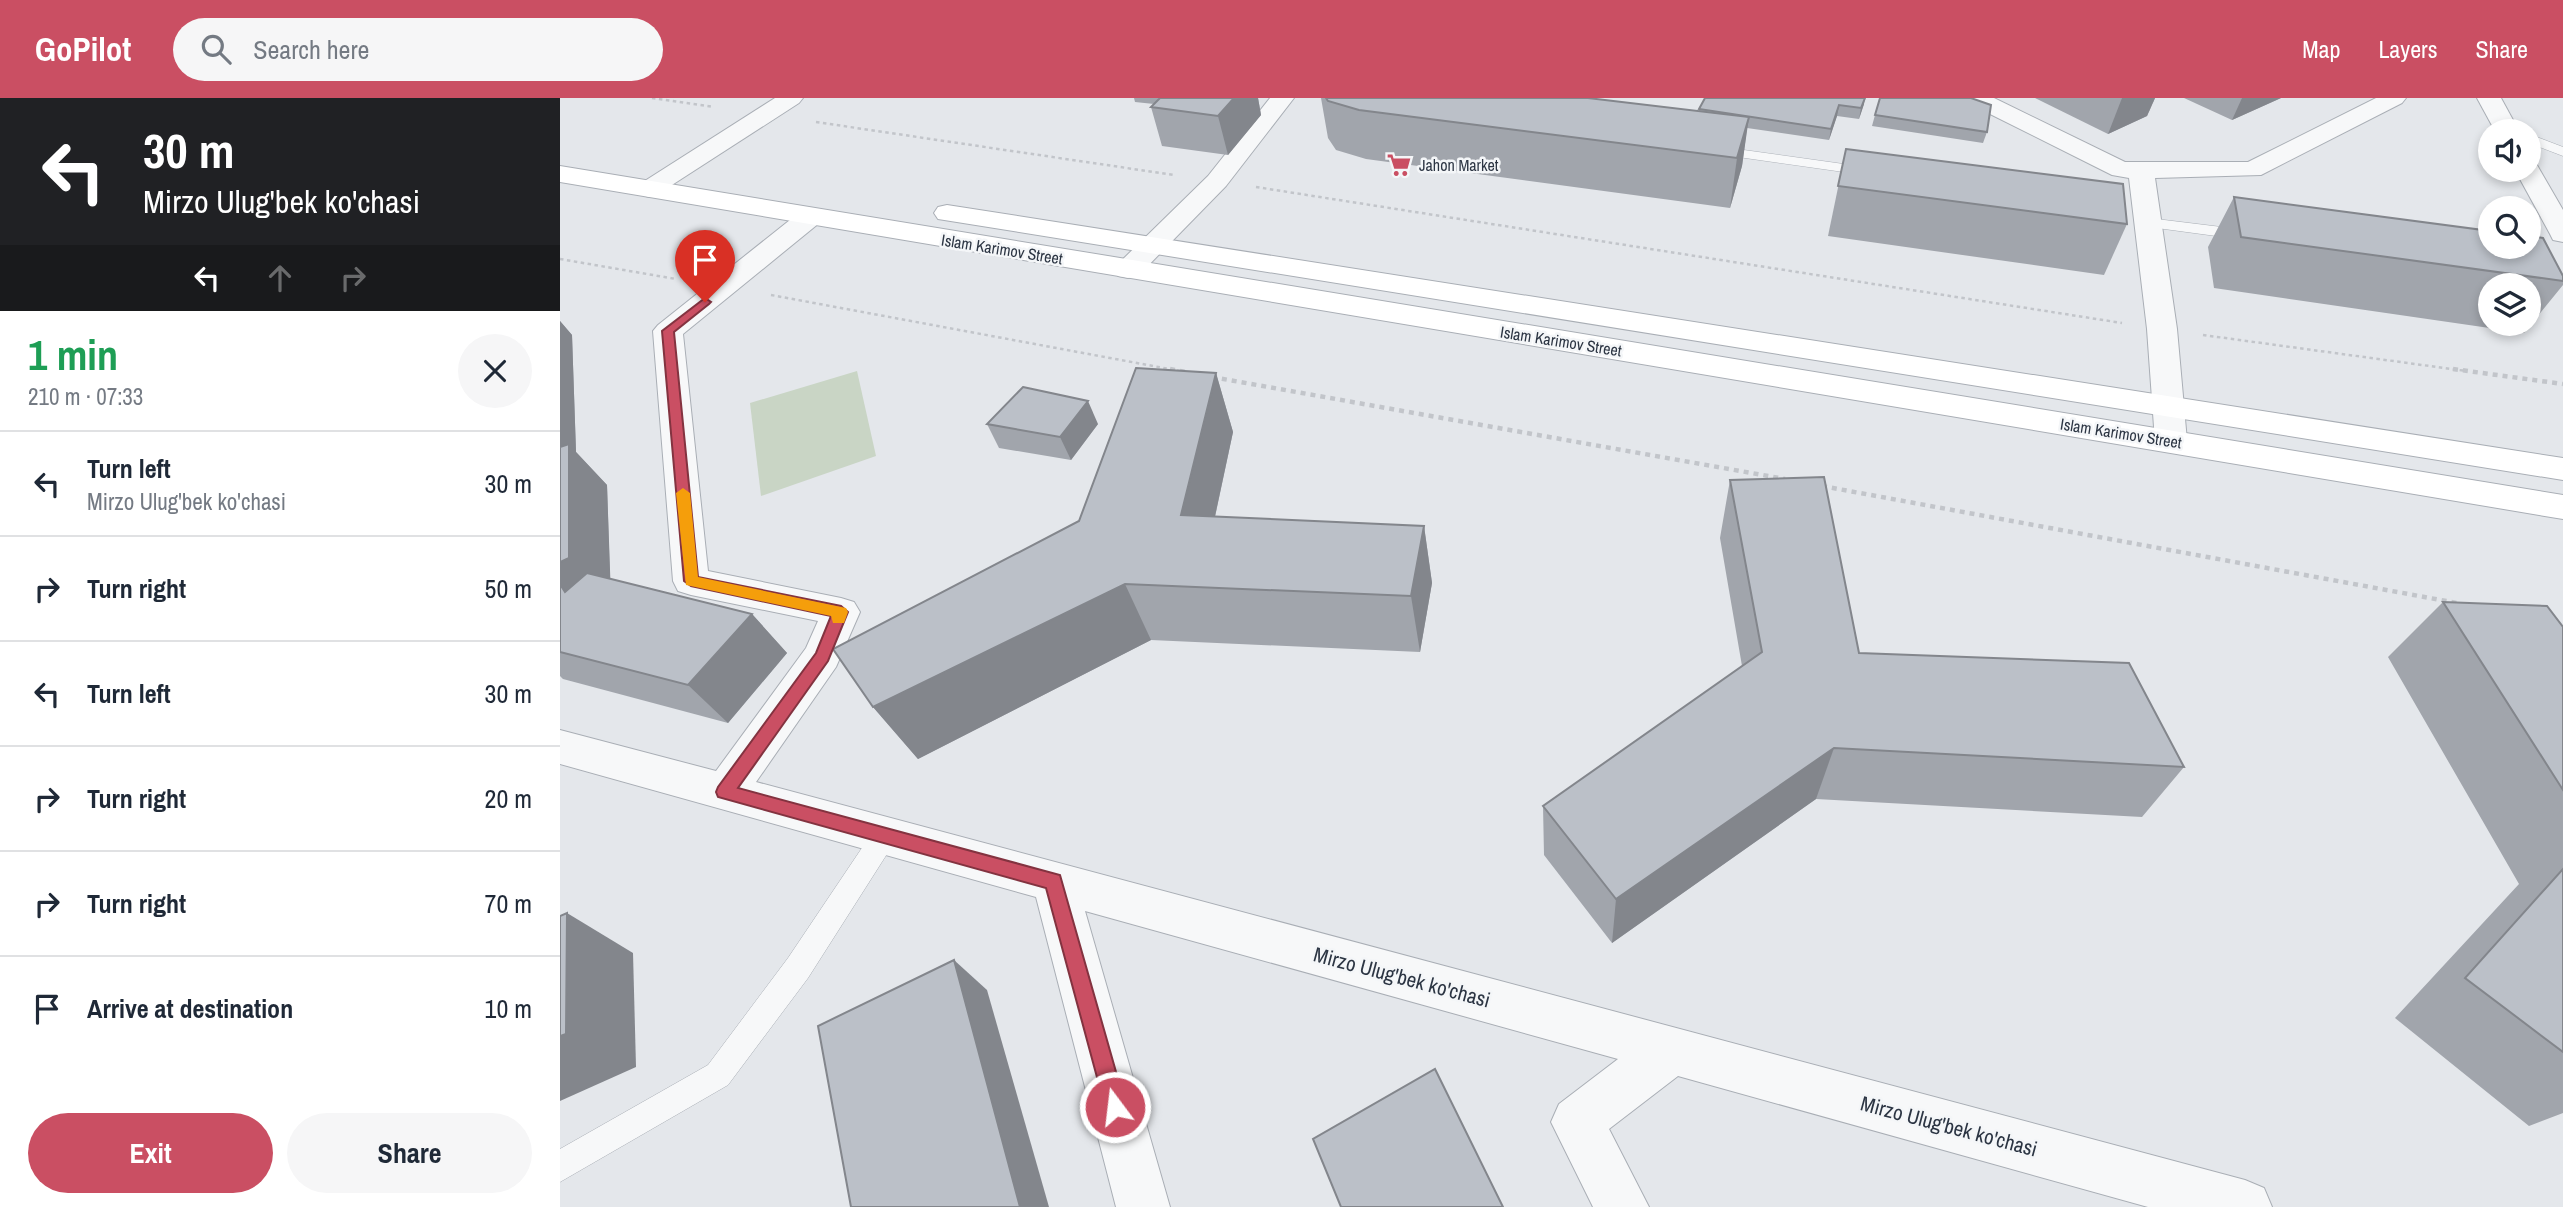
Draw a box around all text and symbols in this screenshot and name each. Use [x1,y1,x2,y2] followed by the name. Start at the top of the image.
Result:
[173,18,663,81] search box
[35,27,131,71] text: GoPilot
[197,30,235,68] icon: search
[253,32,369,67] text: Search here
[2302,33,2340,65] text: Map
[2378,33,2437,65] text: Layers
[2475,33,2528,65] text: Share
[143,117,235,183] text: 30 m
[2478,119,2541,336] map controls
[2478,119,2541,182] button: sound
[28,126,119,217] icon: left
[1385,151,1413,179] supermarket icon: Jahon Market
[1419,154,1499,176] place label: Jahon Market
[143,180,420,223] text: Mirzo Ulug'bek ko'chasi
[2478,196,2541,259] button: search
[940,229,1065,270] street label: Islam Karimov Street
[675,230,735,302] pin
[686,241,724,279] icon: arrive
[188,259,226,297] icon: left
[261,259,299,297] icon: ahead
[334,259,372,297] icon: right
[2478,273,2541,336] button: layers
[1499,321,1624,362] street label: Islam Karimov Street
[28,327,118,383] text: 1 min
[458,334,532,408] button: close
[28,381,143,412] text: 210 m · 07:33
[2059,413,2184,454] street label: Islam Karimov Street
[87,451,171,486] text: Turn left
[28,465,66,503] icon: left
[485,466,532,501] text: 30 m
[87,486,286,517] text: Mirzo Ulug'bek ko'chasi
[28,570,66,608] icon: right
[87,571,186,606] text: Turn right
[485,571,532,606] text: 50 m
[28,675,66,713] icon: left
[87,676,171,711] text: Turn left
[485,676,532,711] text: 30 m
[28,780,66,818] icon: right
[87,781,186,816] text: Turn right
[485,781,532,816] text: 20 m
[28,885,66,923] icon: right
[87,886,186,921] text: Turn right
[485,886,532,921] text: 70 m
[1310,939,1494,1015] street label: Mirzo Ulug'bek ko'chasi
[28,990,66,1028] icon: arrive
[87,991,293,1026] text: Arrive at destination
[485,991,532,1026] text: 10 m
[1078,1070,1152,1144] position arrow
[1857,1088,2041,1164] street label: Mirzo Ulug'bek ko'chasi
[28,1113,273,1193] button: Exit
[287,1113,532,1193] button: Share

